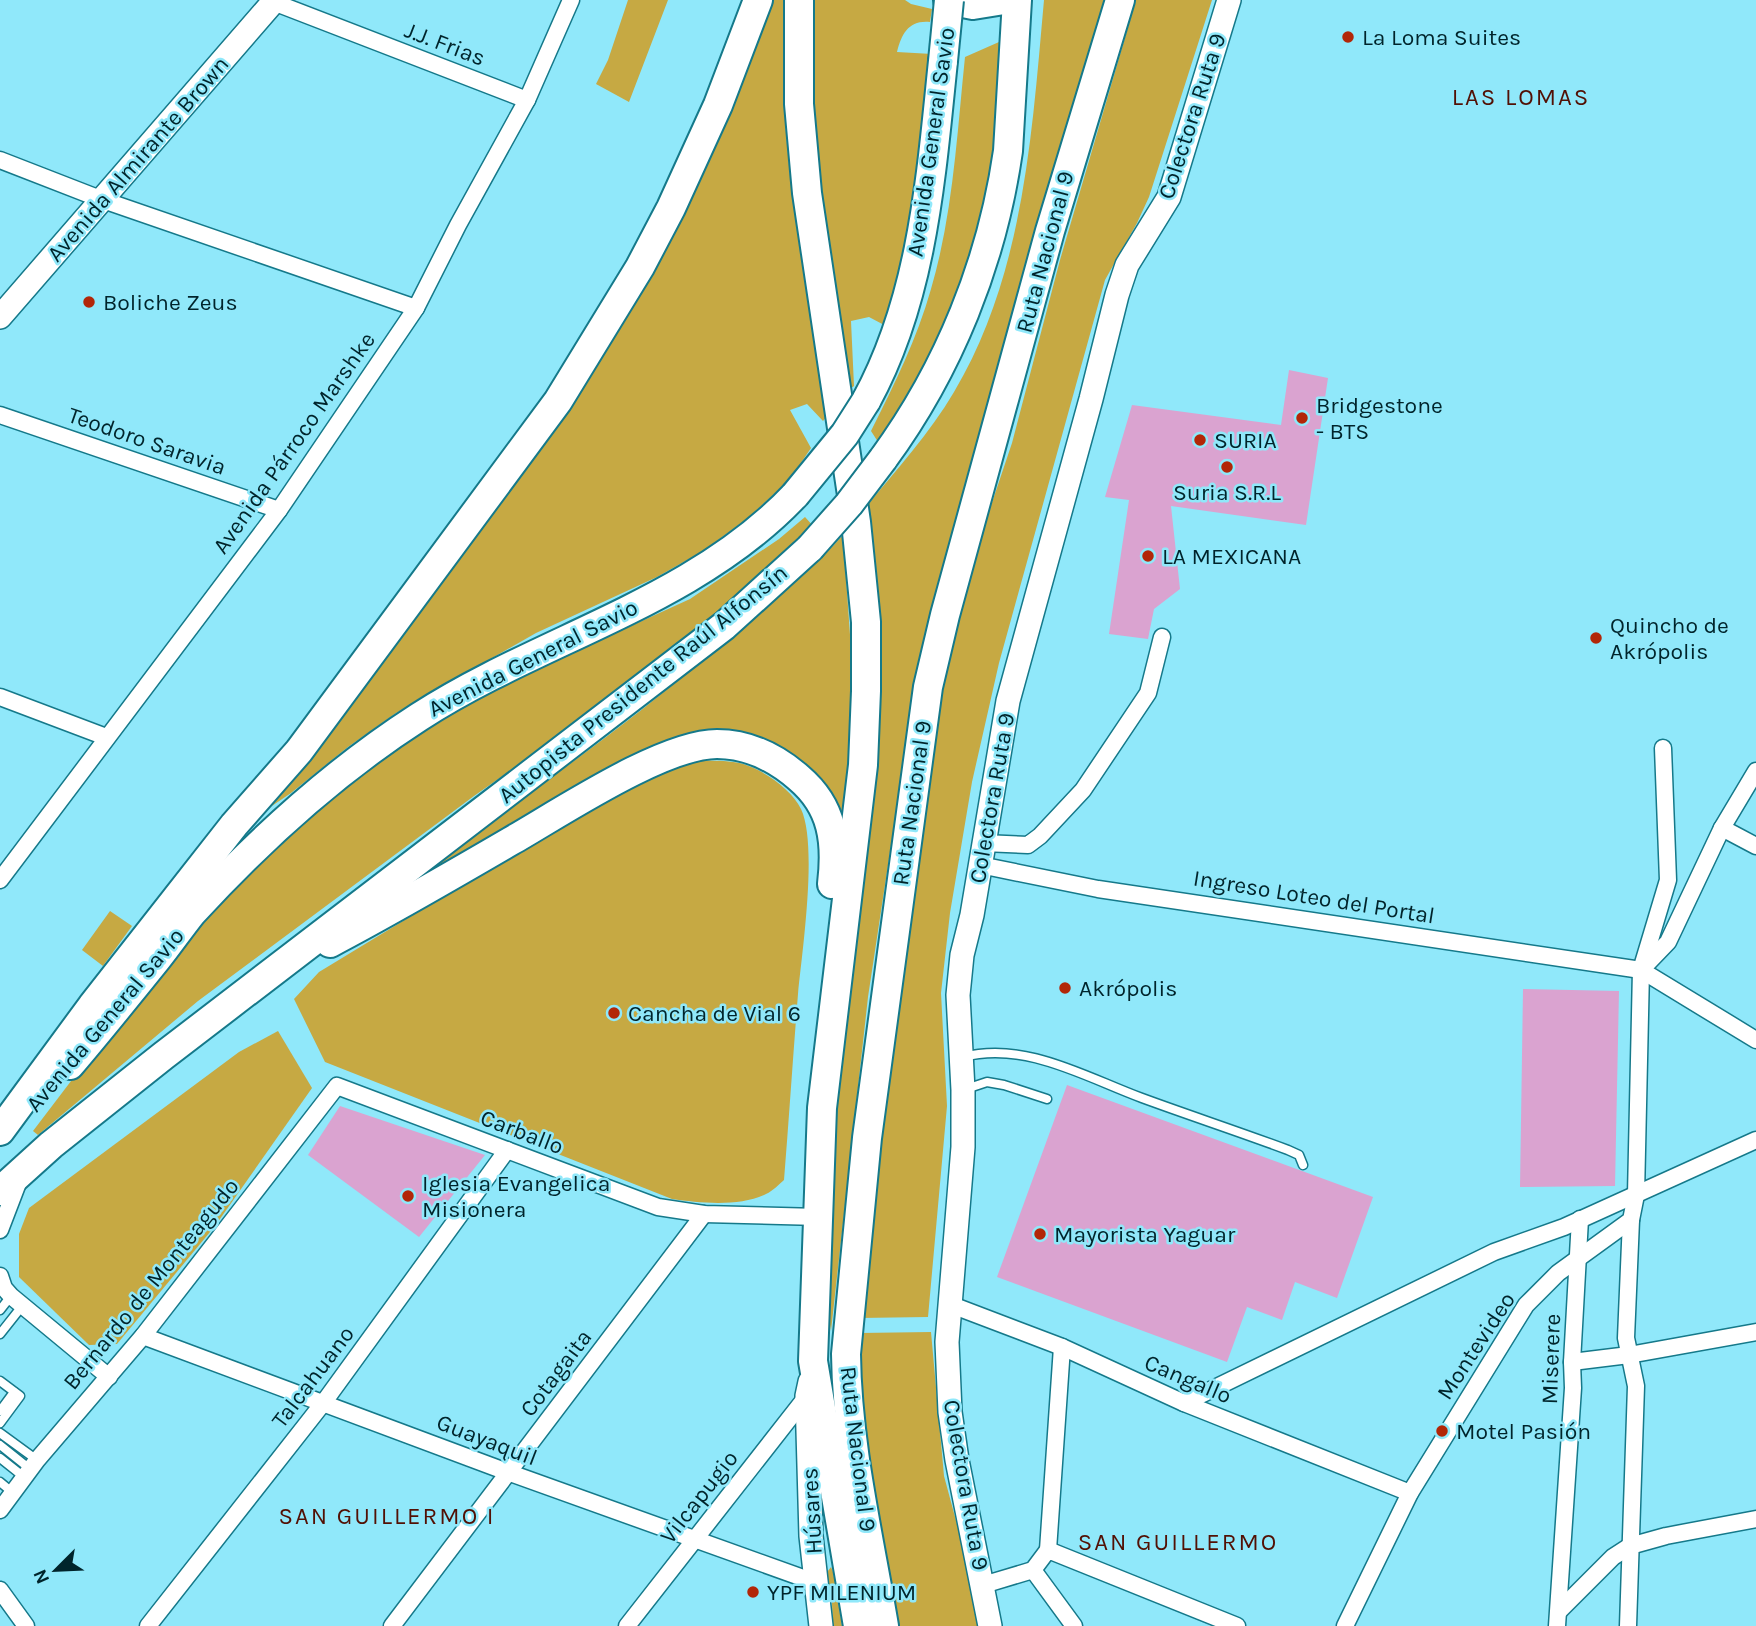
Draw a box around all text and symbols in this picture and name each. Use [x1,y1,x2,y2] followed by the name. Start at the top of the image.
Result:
[401,16,489,72] street label: J.J. Frias
[1362,24,1521,51] place label: La Loma Suites
[902,26,960,258] street label: Avenida General Savio
[1340,29,1356,45] marker: La Loma Suites
[1152,30,1232,202] street label: Colectora Ruta 9
[42,51,234,267] street label: Avenida Almirante Brown
[1452,83,1590,111] district label: LAS LOMAS
[1010,168,1080,336] street label: Ruta Nacional 9
[103,289,238,316] place label: Boliche Zeus
[81,294,97,310] marker: Boliche Zeus
[207,327,381,559] street label: Avenida Párroco Marshke
[1316,392,1443,445] place label: Bridgestone - BTS
[64,401,230,481] street label: Teodoro Saravia
[1294,410,1310,426] marker: Bridgestone - BTS
[1214,427,1277,454] place label: SURIA
[1192,432,1208,448] marker: SURIA
[1219,459,1235,475] marker: Suria S.R.L
[1173,479,1281,506] place label: Suria S.R.L
[1162,543,1301,570] place label: LA MEXICANA
[1140,548,1156,564] marker: LA MEXICANA
[493,559,793,809] street label: Autopista Presidente Raúl Alfonsín
[424,593,642,723] street label: Avenida General Savio
[1610,612,1729,665] place label: Quincho de Akrópolis
[1588,630,1604,646] marker: Quincho de Akrópolis
[964,711,1020,885] street label: Colectora Ruta 9
[887,719,937,887] street label: Ruta Nacional 9
[1191,865,1437,929] street label: Ingreso Loteo del Portal
[20,923,190,1117] street label: Avenida General Savio
[1079,975,1177,1002] place label: Akrópolis
[1057,980,1073,996] marker: Akrópolis
[628,1000,801,1027] place label: Cancha de Vial 6
[606,1005,622,1021] marker: Cancha de Vial 6
[477,1104,567,1160] street label: Carballo
[422,1170,610,1223] place label: Iglesia Evangelica Misionera
[57,1173,245,1395] street label: Bernardo de Monteagudo
[400,1188,416,1204] marker: Iglesia Evangelica Misionera
[1054,1221,1236,1248] place label: Mayorista Yaguar
[1032,1226,1048,1242] marker: Mayorista Yaguar
[1431,1287,1521,1405] street label: Montevideo
[1536,1313,1566,1405] street label: Miserere
[266,1321,360,1433] street label: Talcahuano
[515,1324,597,1422] street label: Cotagaita
[1140,1349,1236,1409] street label: Cangallo
[834,1365,882,1533] street label: Ruta Nacional 9
[938,1398,994,1572] street label: Colectora Ruta 9
[433,1409,541,1471] street label: Guayaquil
[1456,1418,1591,1445] place label: Motel Pasión
[1434,1423,1450,1439] marker: Motel Pasión
[654,1445,744,1549] street label: Vilcapugio
[796,1467,828,1555] street label: Húsares
[278,1502,496,1530] district label: SAN GUILLERMO I
[1078,1528,1278,1556] district label: SAN GUILLERMO
[21,1535,91,1605] north arrow
[29,1566,54,1587] text: N
[767,1579,916,1606] place label: YPF MILENIUM
[745,1584,761,1600] marker: YPF MILENIUM

